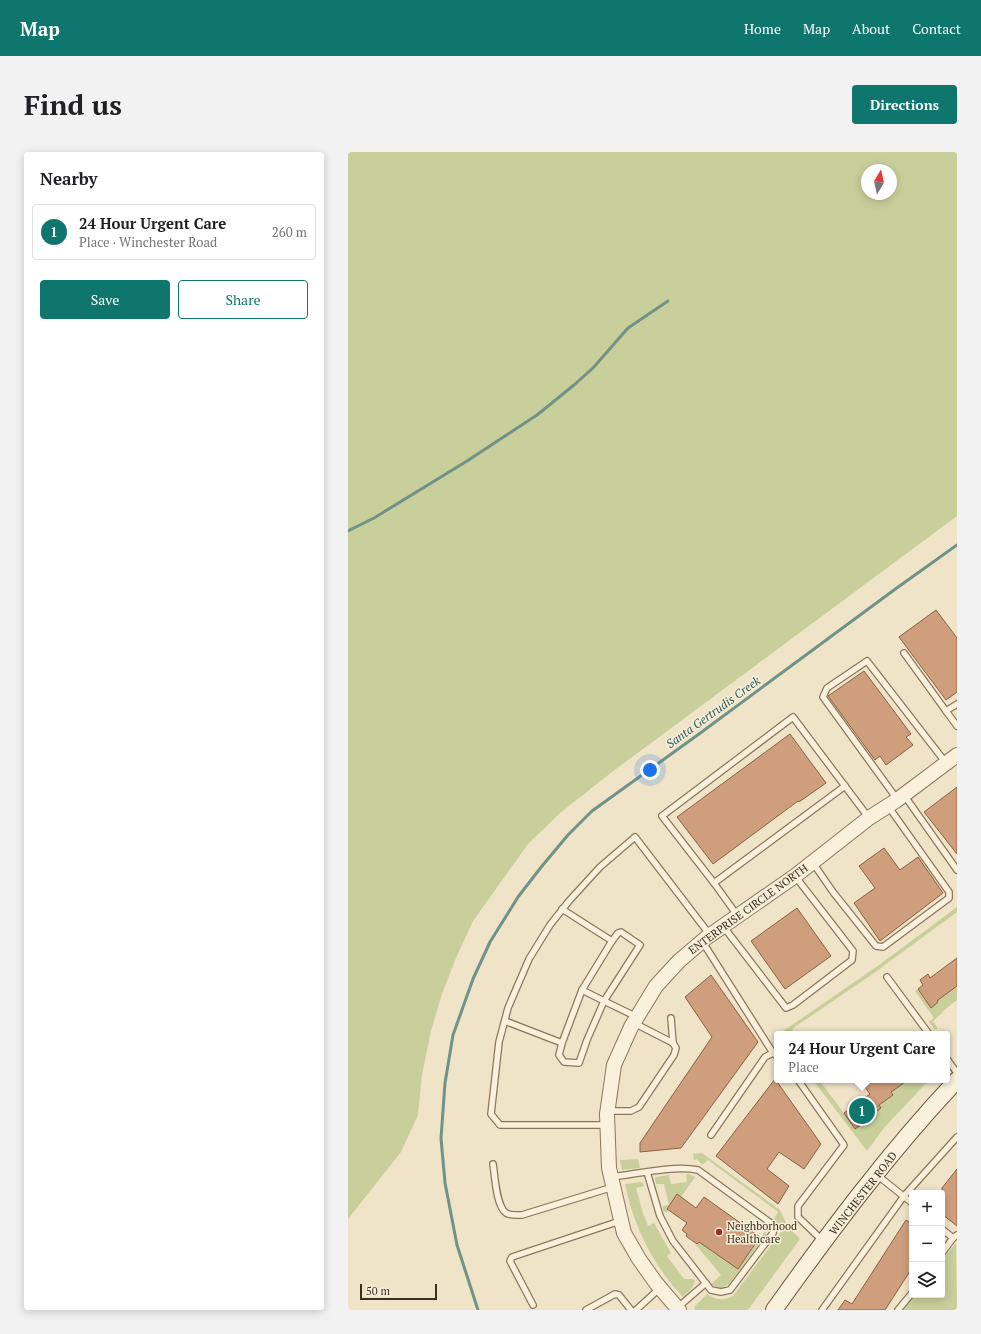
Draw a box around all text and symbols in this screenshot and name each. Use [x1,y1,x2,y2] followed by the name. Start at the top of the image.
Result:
[20,16,60,41] text: Map
[744,19,781,38] text: Home
[803,19,830,38] text: Map
[852,19,890,38] text: About
[912,19,961,38] text: Contact
[852,85,957,124] button: Directions
[24,86,122,123] text: Find us
[861,164,897,200] north arrow
[40,167,98,190] text: Nearby
[79,213,226,233] text: 24 Hour Urgent Care
[50,223,58,241] text: 1
[272,223,307,241] text: 260 m
[79,233,217,251] text: Place · Winchester Road
[40,280,170,319] button: Save
[178,280,308,319] button: Share
[663,673,763,751] water label: Santa Gertrudis Creek
[640,760,660,780] your location
[685,861,811,957] street label: ENTERPRISE CIRCLE NORTH
[774,1031,950,1083] popup
[788,1038,936,1058] text: 24 Hour Urgent Care
[788,1058,819,1076] text: Place
[849,1096,875,1126] pin: 1
[826,1148,900,1237] street label: WINCHESTER ROAD
[909,1190,945,1298] map controls
[909,1190,945,1226] button: +
[727,1219,797,1246] place label: Neighborhood Healthcare
[909,1226,945,1262] button: −
[714,1227,724,1237] marker: Neighborhood Healthcare
[909,1262,945,1298] button: layers
[360,1282,437,1301] scale bar
[366,1284,390,1298] text: 50 m

